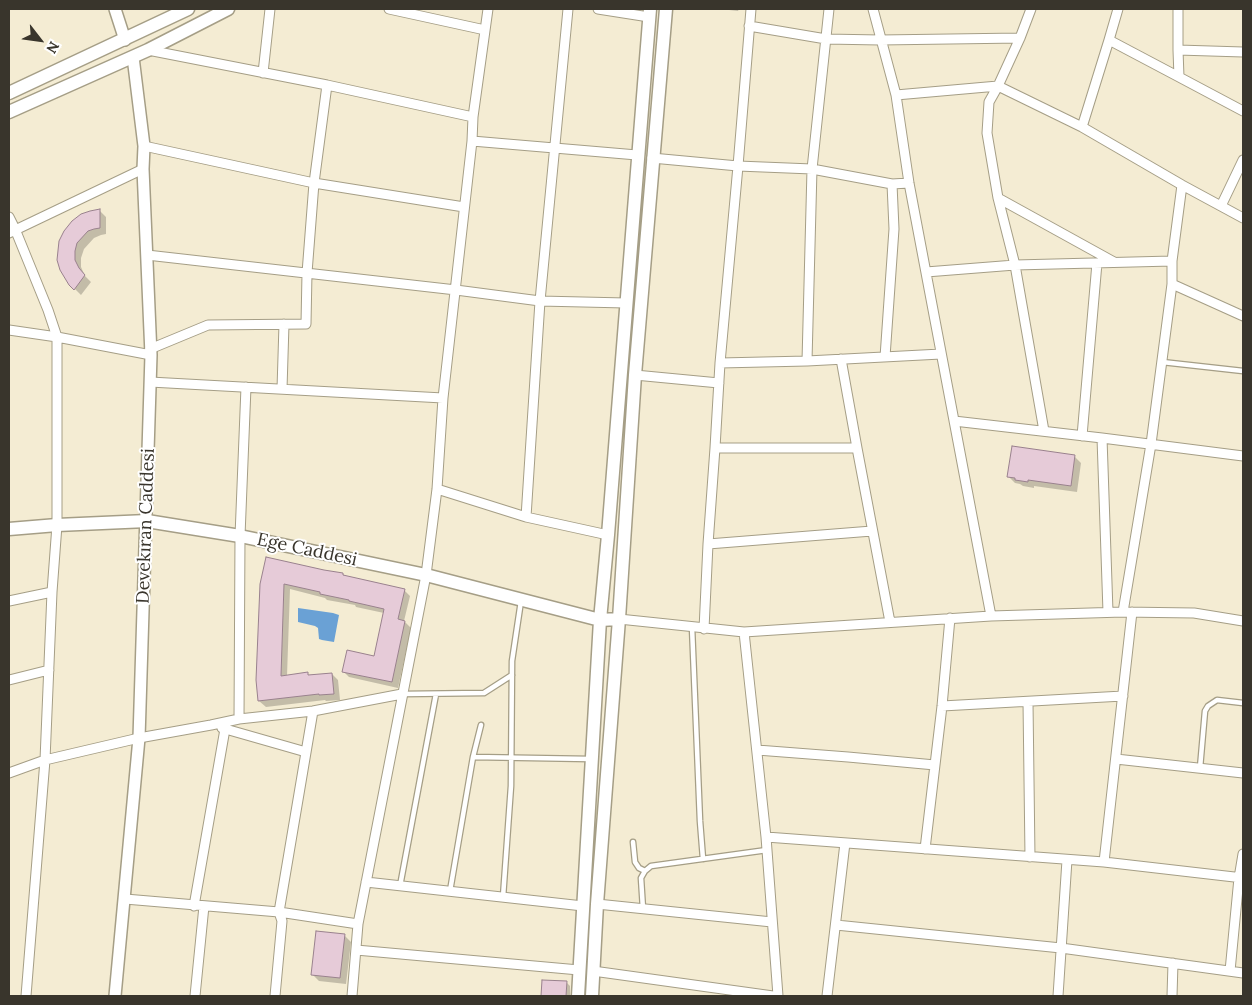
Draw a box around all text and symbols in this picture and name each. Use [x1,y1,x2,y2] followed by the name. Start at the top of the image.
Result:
[15,15,65,65] north arrow
[42,38,63,57] text: N
[132,448,160,604] street label: Devekıran Caddesi
[255,529,359,571] street label: Ege Caddesi

